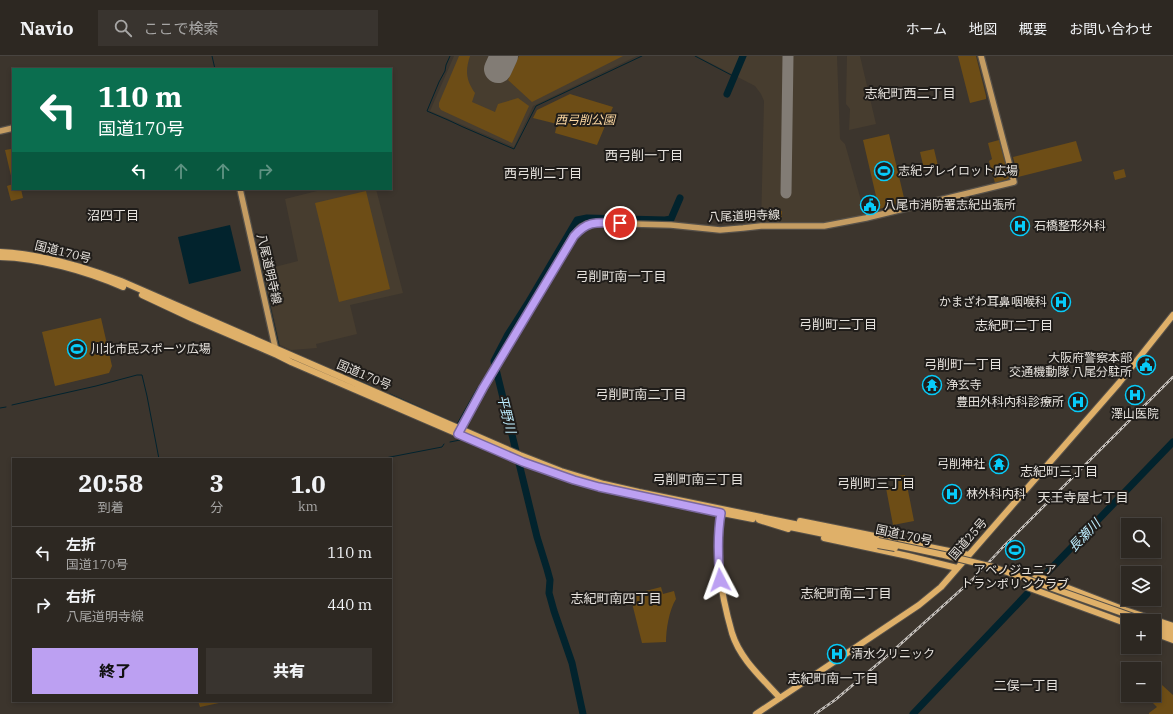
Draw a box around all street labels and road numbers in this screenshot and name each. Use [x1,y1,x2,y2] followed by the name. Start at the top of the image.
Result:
[708,207,780,224] street label: 八尾道明寺線
[254,232,285,306] street label: 八尾道明寺線
[33,237,93,266] street label: 国道170号
[335,356,394,393] street label: 国道170号
[945,515,990,563] street label: 国道25号
[874,521,934,548] street label: 国道170号

